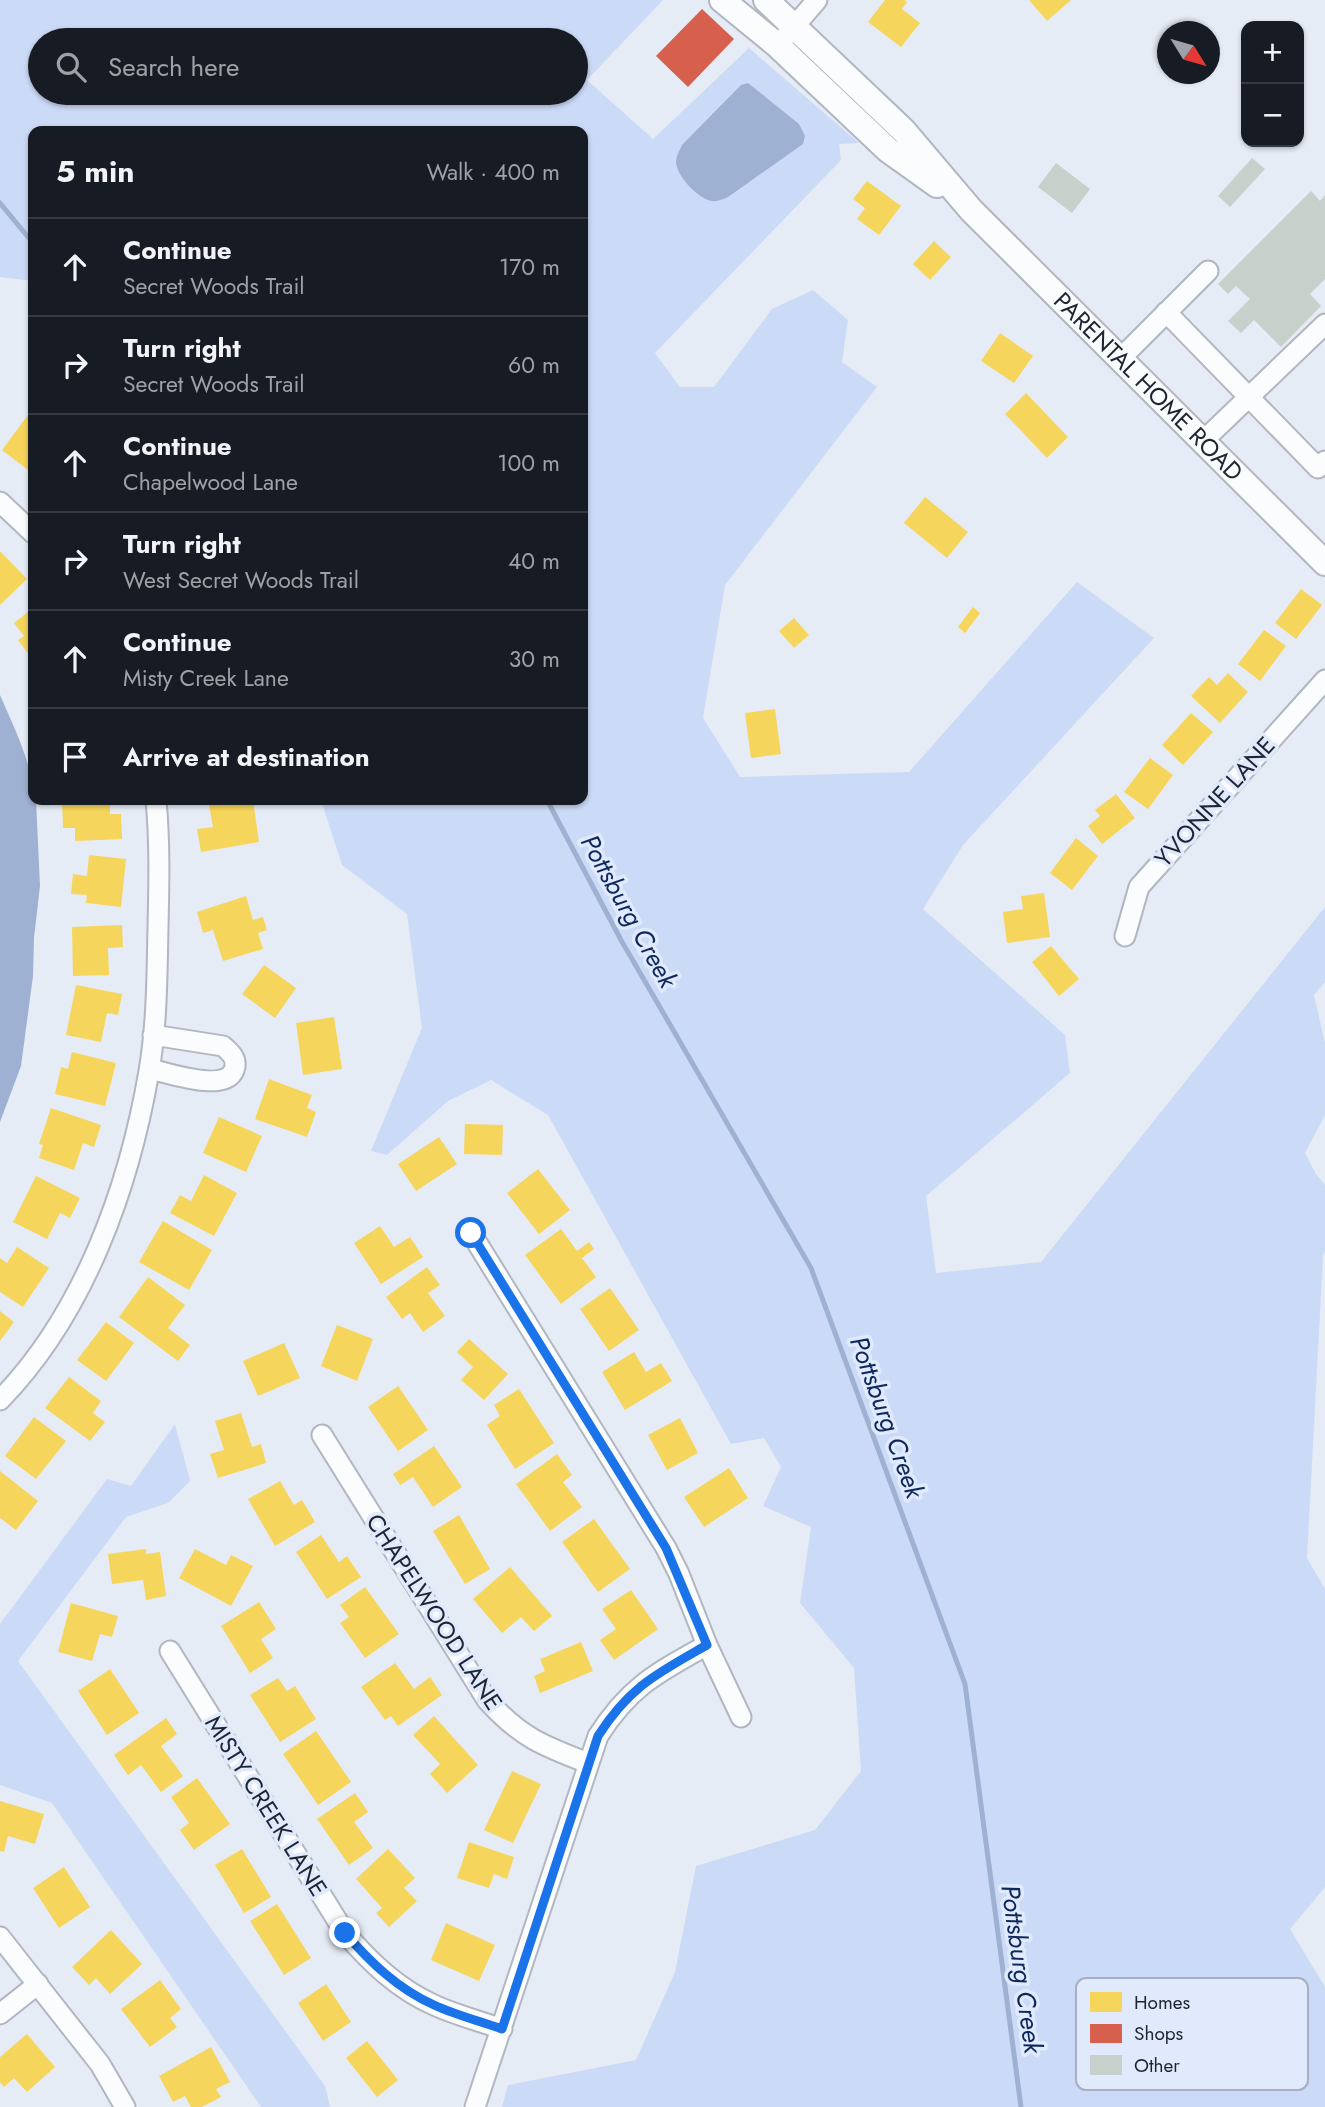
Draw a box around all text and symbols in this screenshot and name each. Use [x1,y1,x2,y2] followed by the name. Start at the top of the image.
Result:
[1157,21,1220,84] north arrow
[1241,21,1304,147] map controls
[1241,21,1304,84] button: +
[28,28,588,105] search box
[52,48,90,86] icon: search
[108,48,240,86] text: Search here
[1241,84,1304,147] button: −
[56,150,134,193] text: 5 min
[427,155,560,189] text: Walk · 400 m
[123,231,232,269] text: Continue
[56,248,94,286] icon: ahead
[499,250,560,284] text: 170 m
[123,269,305,303] text: Secret Woods Trail
[1046,284,1251,489] street label: PARENTAL HOME ROAD
[123,329,241,367] text: Turn right
[56,346,94,384] icon: right
[508,348,560,382] text: 60 m
[123,367,305,401] text: Secret Woods Trail
[123,427,232,465] text: Continue
[56,444,94,482] icon: ahead
[497,446,560,480] text: 100 m
[123,465,298,499] text: Chapelwood Lane
[123,525,241,563] text: Turn right
[56,542,94,580] icon: right
[508,544,560,578] text: 40 m
[123,563,359,597] text: West Secret Woods Trail
[123,623,232,661] text: Continue
[56,640,94,678] icon: ahead
[509,642,560,676] text: 30 m
[123,661,289,695] text: Misty Creek Lane
[1146,729,1283,875] street label: YVONNE LANE
[56,738,94,776] icon: arrive
[123,738,370,776] text: Arrive at destination
[571,828,688,996] water label: Pottsburg Creek
[455,1217,486,1248] route start
[840,1331,935,1505] water label: Pottsburg Creek
[358,1507,511,1717] street label: CHAPELWOOD LANE
[197,1709,336,1903] street label: MISTY CREEK LANE
[991,1882,1053,2058] water label: Pottsburg Creek
[329,1917,360,1948] route end
[1076,1978,1308,2090] legend
[1134,1989,1191,2016] text: Homes
[1134,2020,1184,2047] text: Shops
[1134,2052,1180,2079] text: Other

